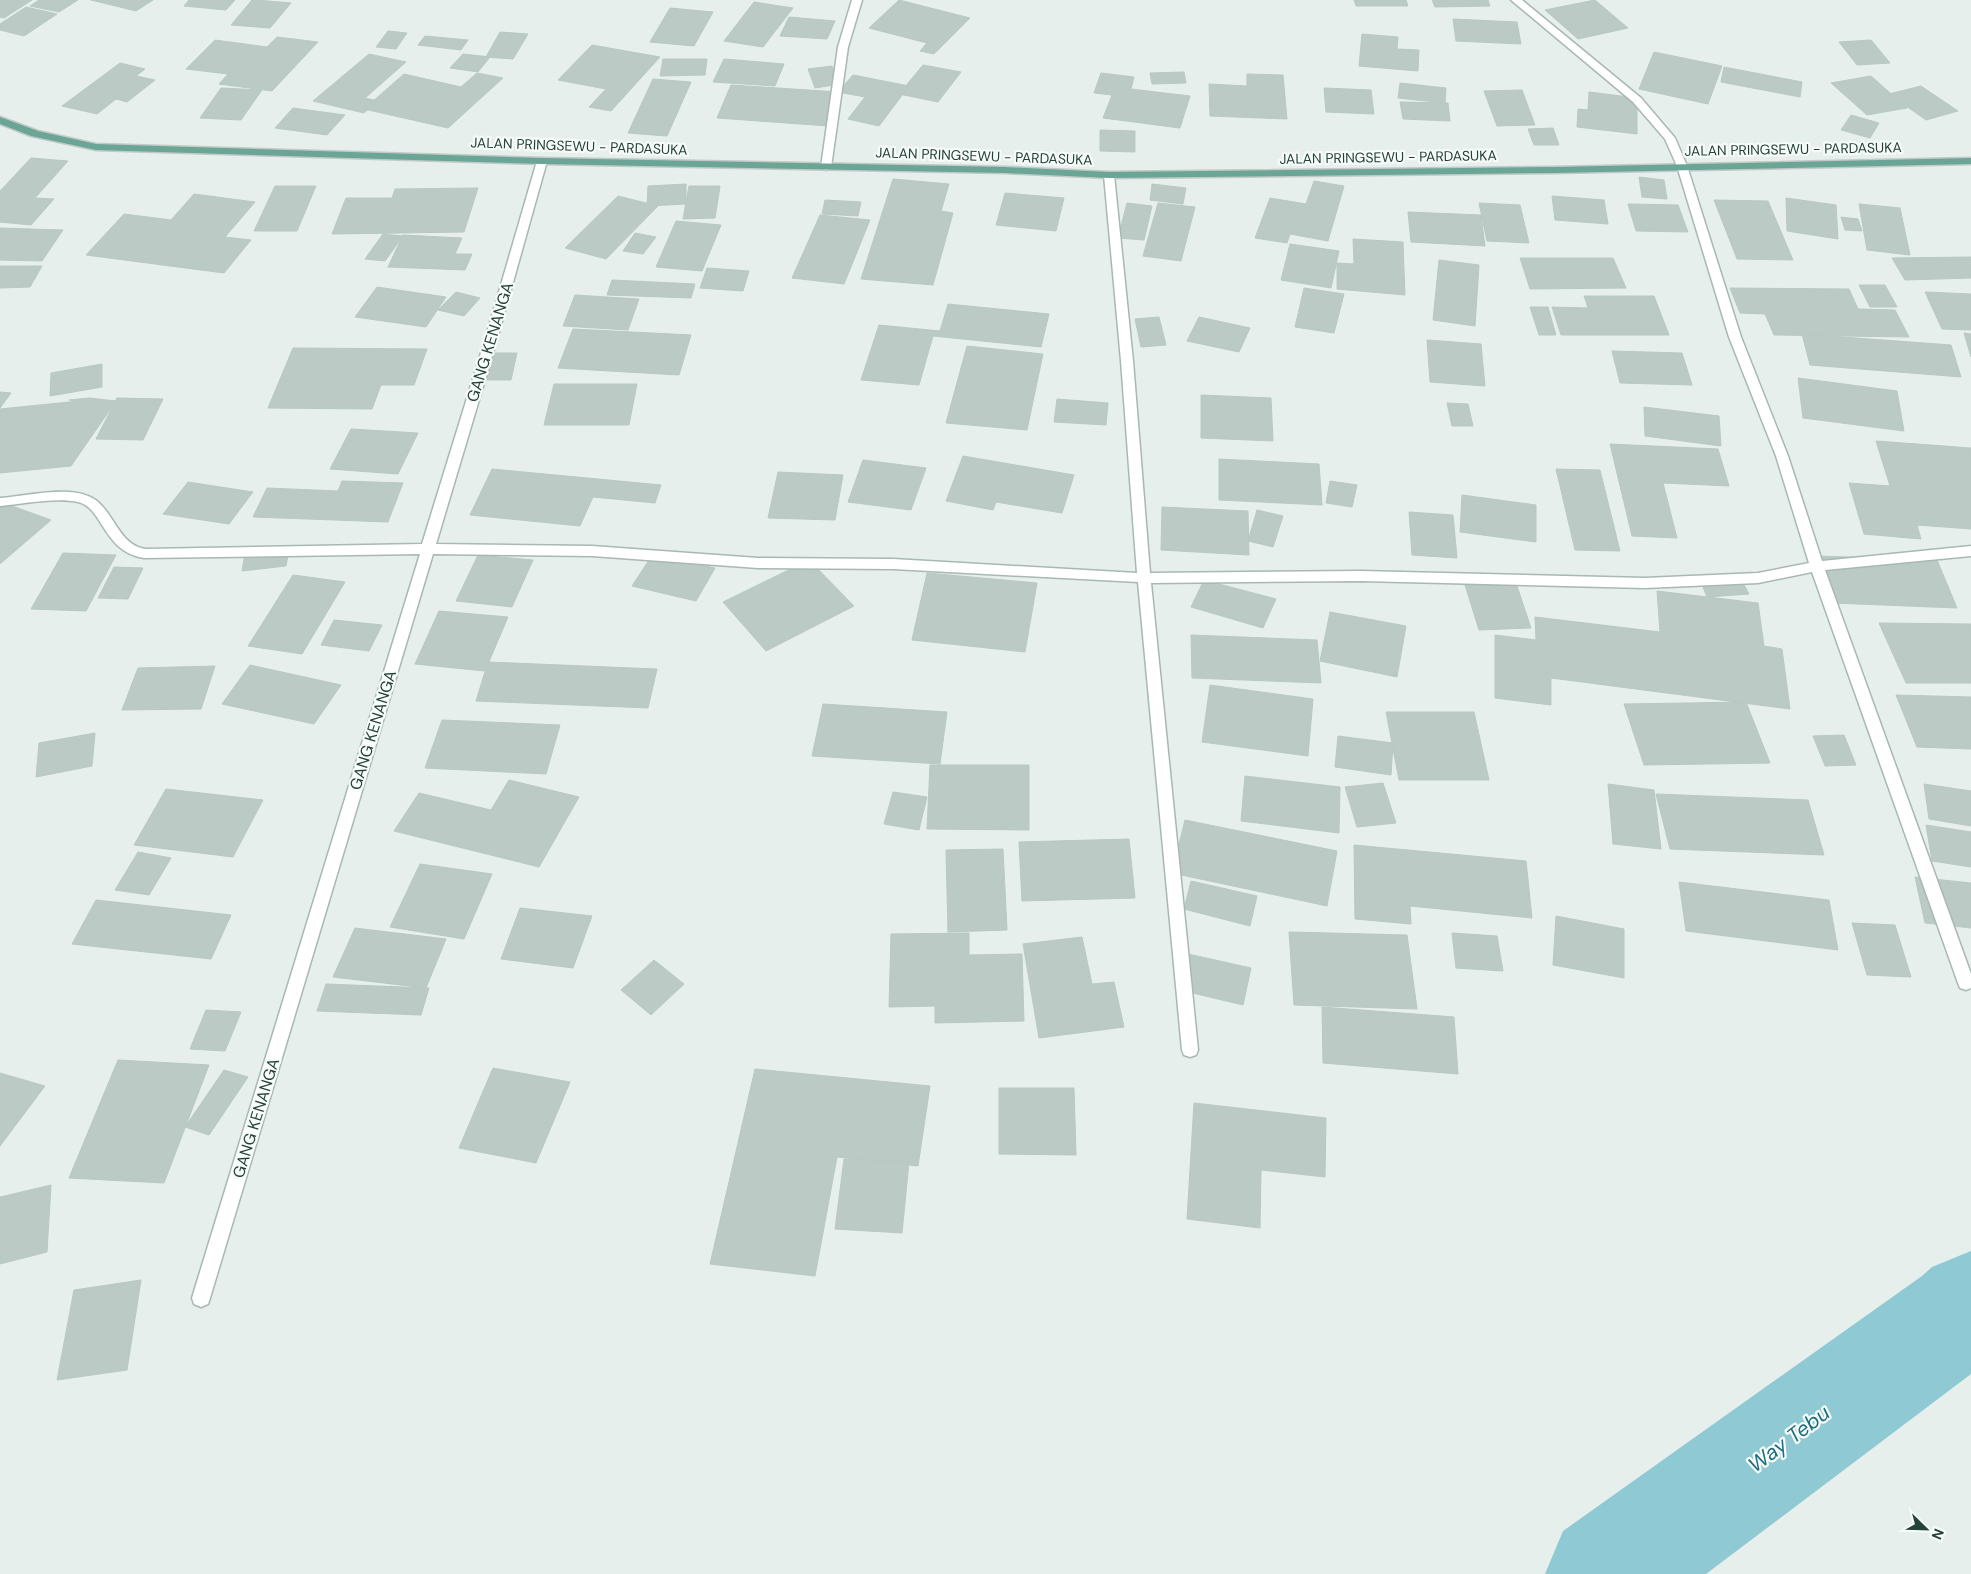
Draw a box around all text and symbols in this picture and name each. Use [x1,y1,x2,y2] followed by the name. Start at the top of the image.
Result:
[470,133,688,159] street label: JALAN PRINGSEWU - PARDASUKA
[1684,138,1902,160] street label: JALAN PRINGSEWU - PARDASUKA
[875,143,1093,169] street label: JALAN PRINGSEWU - PARDASUKA
[1279,146,1497,168] street label: JALAN PRINGSEWU - PARDASUKA
[462,279,518,404] street label: GANG KENANGA
[345,667,401,792] street label: GANG KENANGA
[228,1055,284,1180] street label: GANG KENANGA
[1742,1399,1836,1479] water label: Way Tebu
[1901,1504,1951,1554] north arrow
[1928,1526,1948,1542] text: N

